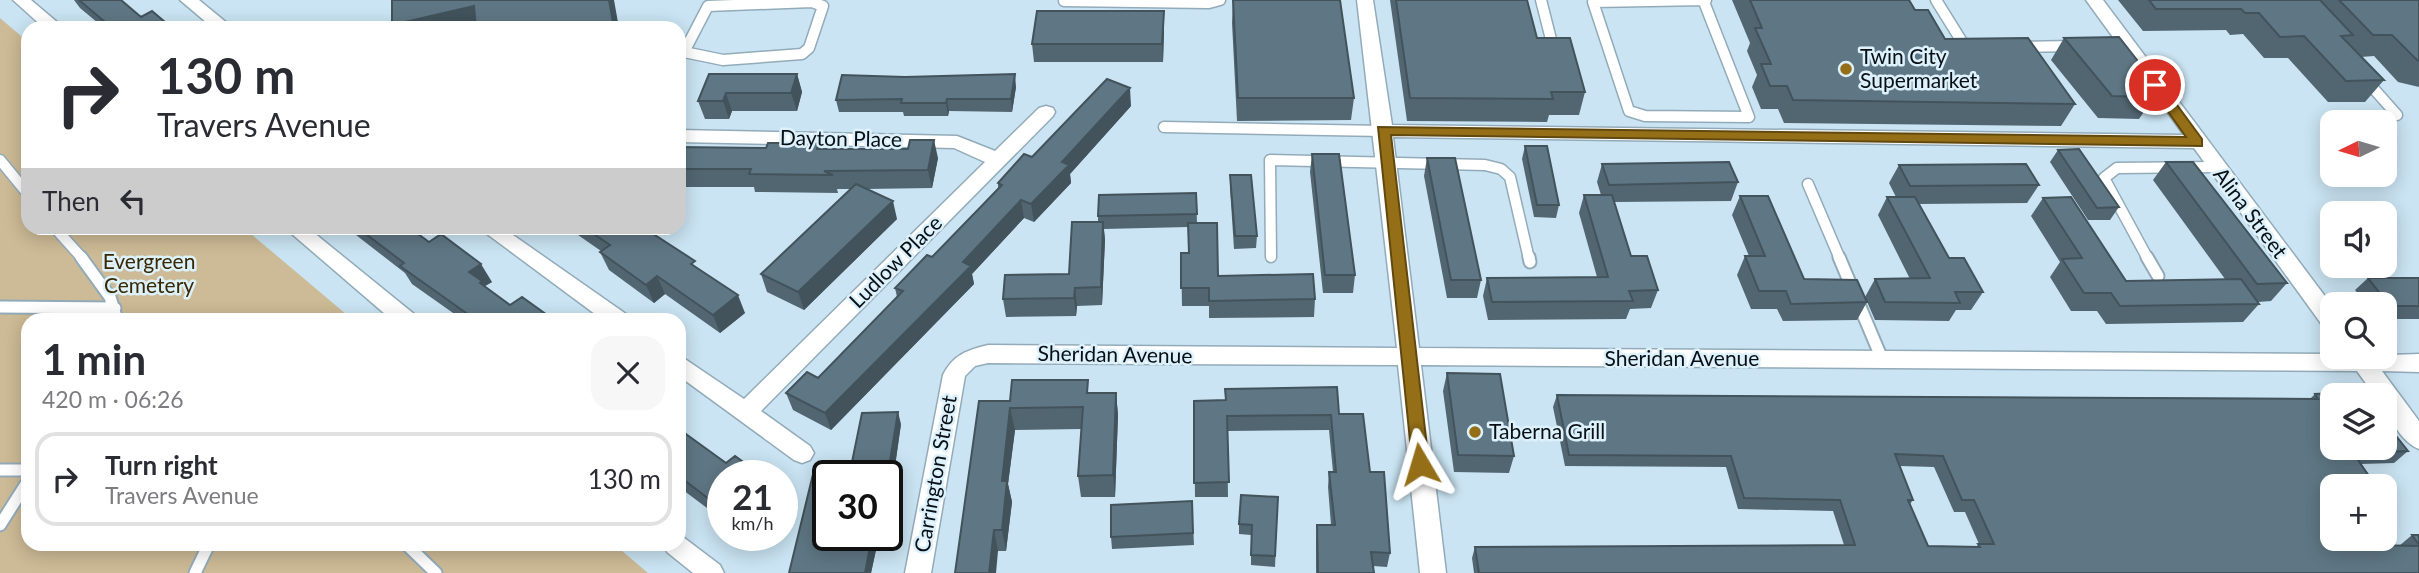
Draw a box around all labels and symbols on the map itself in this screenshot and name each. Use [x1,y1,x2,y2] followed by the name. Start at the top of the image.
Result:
[1860,43,1978,92] place label: Twin City Supermarket
[2125,55,2185,115] pin
[1838,61,1854,77] marker: Twin City Supermarket
[2320,110,2398,187] north arrow
[780,124,902,151] street label: Dayton Place
[2209,162,2294,263] street label: Alina Street
[843,209,946,312] street label: Ludlow Place
[103,248,195,297] park label: Evergreen Cemetery
[1037,340,1193,367] street label: Sheridan Avenue
[1605,345,1759,370] street label: Sheridan Avenue
[908,393,961,554] street label: Carrington Street
[1489,418,1605,443] place label: Taberna Grill
[1467,424,1483,440] marker: Taberna Grill
[1383,427,1457,501] position arrow
[812,460,903,551] speed limit sign: 30

